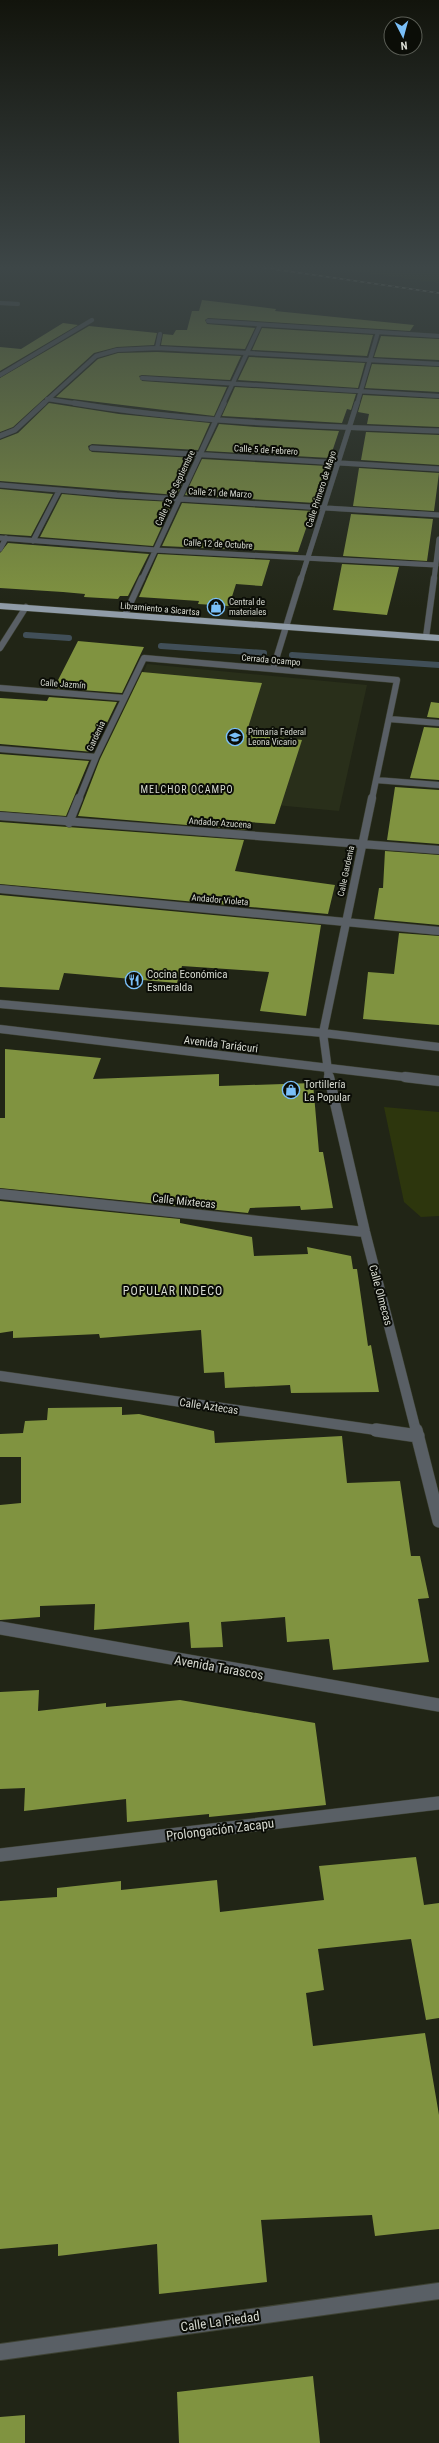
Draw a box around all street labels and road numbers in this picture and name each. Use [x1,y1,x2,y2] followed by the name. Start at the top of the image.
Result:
[234,443,299,457] street label: Calle 5 de Febrero
[153,449,197,527] street label: Calle 13 de Septiembre
[304,449,338,529] street label: Calle Primero de Mayo
[188,486,253,500] street label: Calle 21 de Marzo
[183,537,253,551] street label: Calle 12 de Octubre
[120,601,200,617] street label: Libramiento a Sicartsa
[241,652,301,668] street label: Cerrada Ocampo
[40,677,86,691] street label: Calle Jazmín
[85,720,107,752] street label: Gardenia
[188,816,252,830] street label: Andador Azucena
[336,845,356,897] street label: Calle Gardenia
[191,893,249,907] street label: Andador Violeta
[183,1034,259,1055] street label: Avenida Tariácuri
[152,1192,216,1211] street label: Calle Mixtecas
[366,1263,395,1327] street label: Calle Olmecas
[179,1396,239,1417] street label: Calle Aztecas
[173,1652,265,1683] street label: Avenida Tarascos
[165,1815,275,1844] street label: Prolongación Zacapu
[180,2309,260,2334] street label: Calle La Piedad

